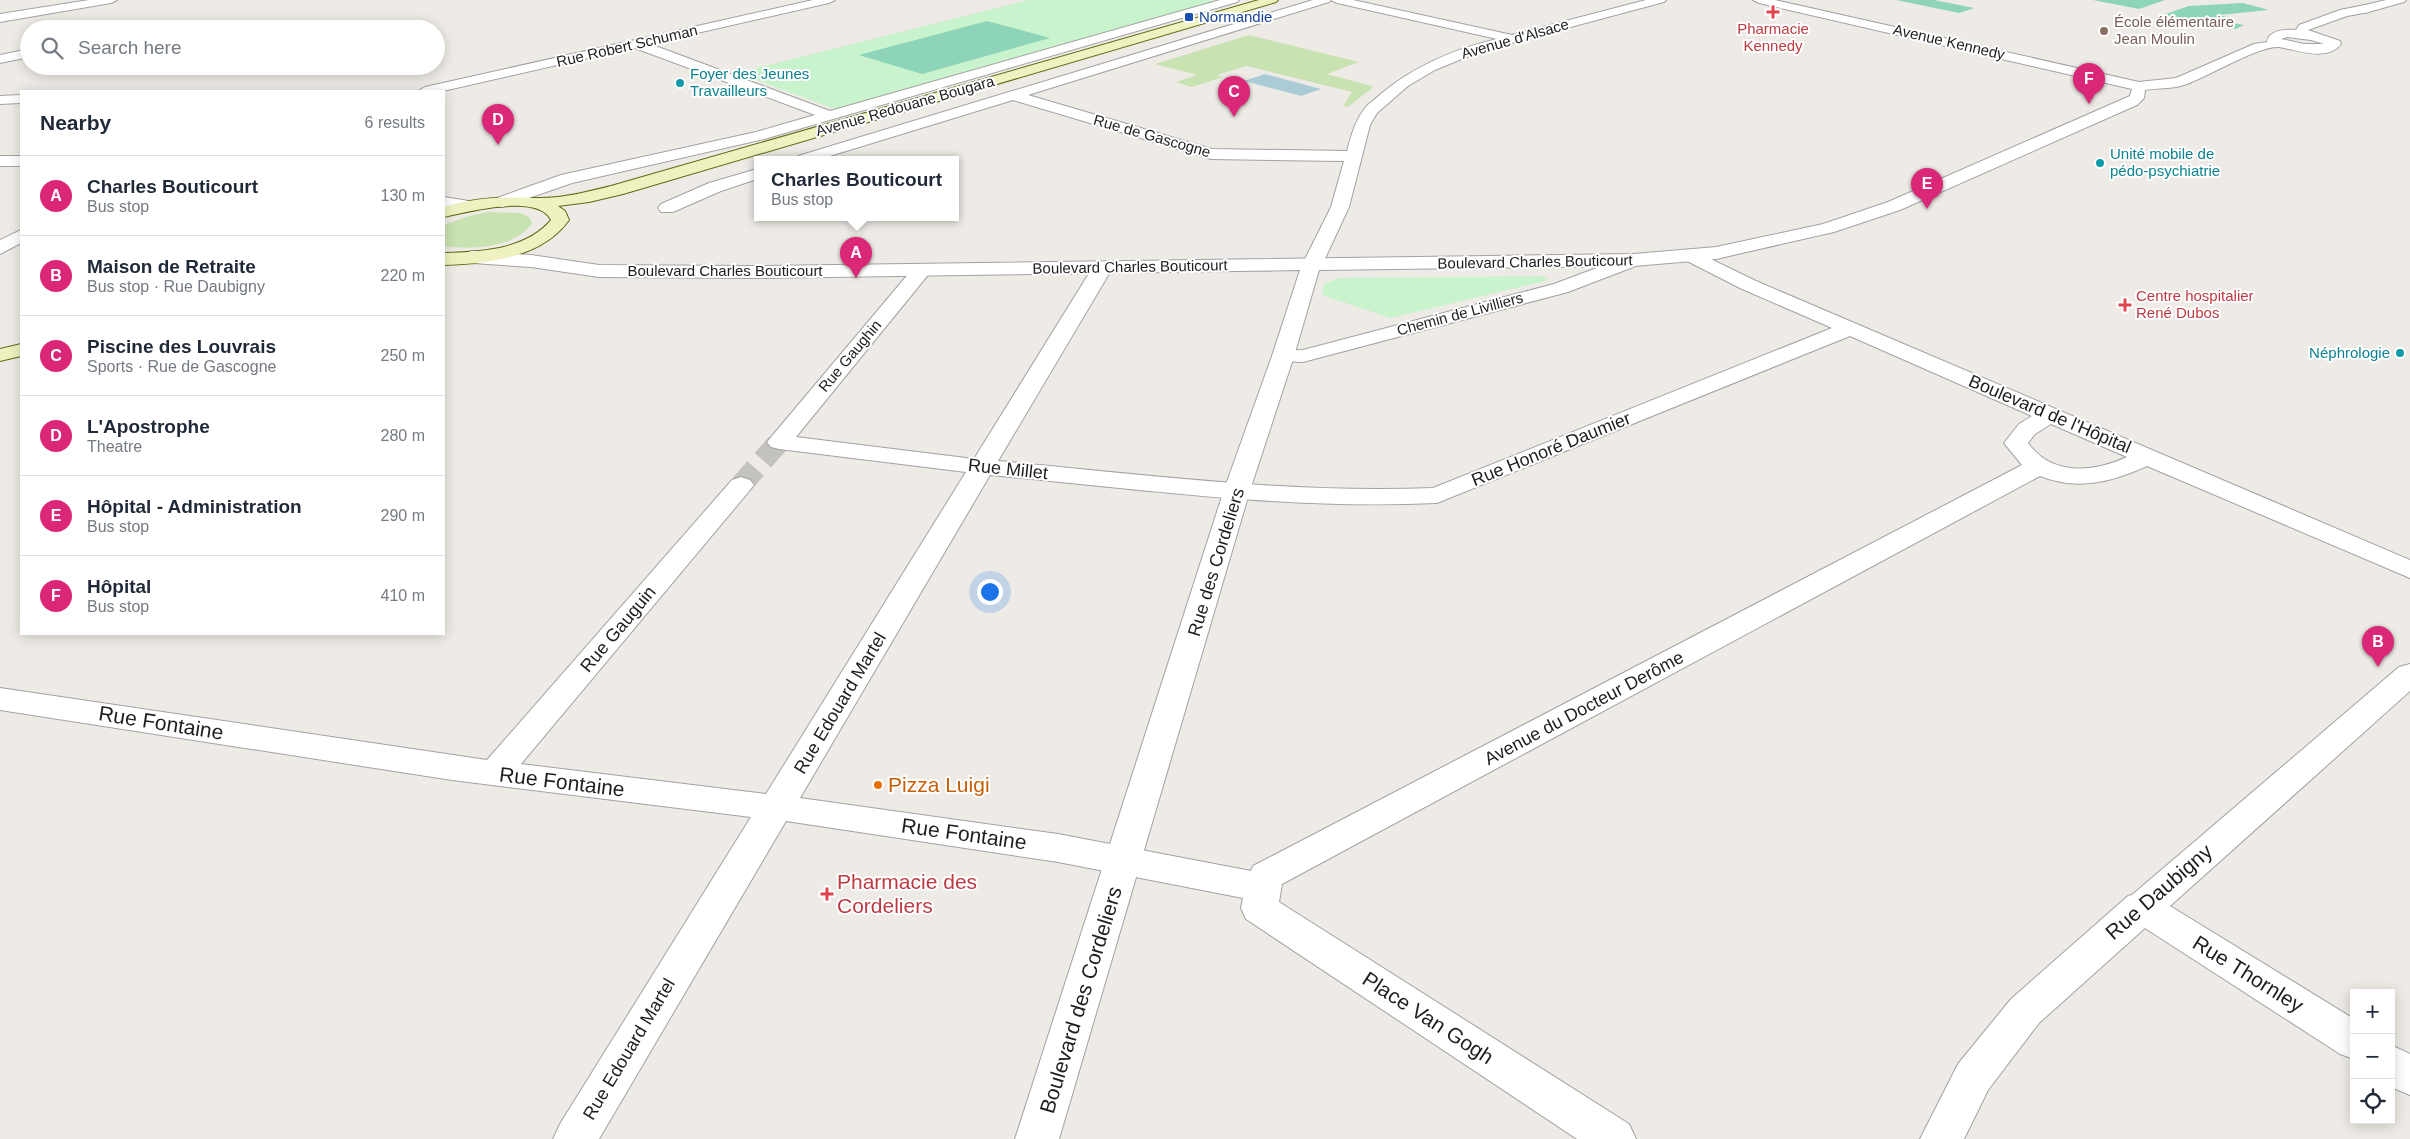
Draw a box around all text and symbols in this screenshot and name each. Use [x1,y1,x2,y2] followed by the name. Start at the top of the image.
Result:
[1767,6,1779,18] marker: Pharmacie Kennedy
[1199,8,1272,25] place label: Normandie
[1183,11,1195,23] marker: Normandie
[2114,13,2234,47] place label: École élémentaire Jean Moulin
[1459,15,1571,62] street label: Avenue d'Alsace
[20,20,445,75] search box
[1737,20,1809,54] place label: Pharmacie Kennedy
[1892,20,2007,63] street label: Avenue Kennedy
[555,21,699,70] street label: Rue Robert Schuman
[2098,25,2110,37] marker: École élémentaire Jean Moulin
[38,34,66,62] icon: search
[78,37,182,58] text: Search here
[2073,63,2105,104] pin: F
[690,65,809,99] place label: Foyer des Jeunes Travailleurs
[814,72,997,139] street label: Avenue Redouane Bougara
[1218,76,1250,117] pin: C
[674,77,686,89] marker: Foyer des Jeunes Travailleurs
[482,104,514,145] pin: D
[40,111,111,134] text: Nearby
[1092,111,1213,160] street label: Rue de Gascogne
[365,114,425,131] text: 6 results
[2110,145,2220,179] place label: Unité mobile de pédo-psychiatrie
[754,156,959,221] popup
[2094,157,2106,169] marker: Unité mobile de pédo-psychiatrie
[1911,168,1943,209] pin: E
[771,169,942,190] text: Charles Bouticourt
[87,176,258,197] text: Charles Bouticourt
[50,187,62,204] text: A
[381,187,425,204] text: 130 m
[771,191,833,208] text: Bus stop
[87,198,149,215] text: Bus stop
[840,237,872,278] pin: A
[1437,251,1634,272] street label: Boulevard Charles Bouticourt
[87,256,256,277] text: Maison de Retraite
[1032,256,1229,277] street label: Boulevard Charles Bouticourt
[627,262,823,279] street label: Boulevard Charles Bouticourt
[50,267,62,284] text: B
[381,267,425,284] text: 220 m
[87,278,265,295] text: Bus stop · Rue Daubigny
[2136,287,2254,321] place label: Centre hospitalier René Dubos
[1395,288,1525,339] street label: Chemin de Livilliers
[2118,298,2132,312] marker: Centre hospitalier René Dubos
[815,316,885,395] street label: Rue Gaughin
[87,336,276,357] text: Piscine des Louvrais
[2309,344,2390,361] place label: Néphrologie
[50,347,62,364] text: C
[381,347,425,364] text: 250 m
[2394,347,2406,359] marker: Néphrologie
[87,358,276,375] text: Sports · Rue de Gascogne
[1966,371,2134,457] street label: Boulevard de l'Hôpital
[1468,408,1634,490] street label: Rue Honoré Daumier
[87,416,210,437] text: L'Apostrophe
[50,427,62,444] text: D
[381,427,425,444] text: 280 m
[87,438,142,455] text: Theatre
[967,455,1049,483] street label: Rue Millet
[1184,485,1248,639] street label: Rue des Cordeliers
[87,496,302,517] text: Hôpital - Administration
[51,507,61,524] text: E
[381,507,425,524] text: 290 m
[87,518,149,535] text: Bus stop
[87,576,151,597] text: Hôpital
[977,579,1003,605] your location
[576,582,660,676] street label: Rue Gauguin
[51,587,61,604] text: F
[381,587,425,604] text: 410 m
[87,598,149,615] text: Bus stop
[2362,626,2394,667] pin: B
[790,629,890,777] street label: Rue Edouard Martel
[1481,647,1687,769] street label: Avenue du Docteur Derôme
[97,701,225,744] street label: Rue Fontaine
[498,762,626,801] street label: Rue Fontaine
[888,773,990,796] place label: Pizza Luigi
[872,779,884,791] marker: Pizza Luigi
[900,813,1028,854] street label: Rue Fontaine
[2101,839,2217,944] street label: Rue Daubigny
[837,870,977,917] place label: Pharmacie des Cordeliers
[1035,884,1126,1116] street label: Boulevard des Cordeliers
[821,888,833,900] marker: Pharmacie des Cordeliers
[2189,931,2308,1017] street label: Rue Thornley
[1359,967,1498,1068] street label: Place Van Gogh
[579,975,679,1123] street label: Rue Edouard Martel
[2350,989,2395,1124] map controls
[2350,989,2395,1034] button: +
[2350,1034,2395,1079] button: −
[2350,1079,2395,1124] button: locate

